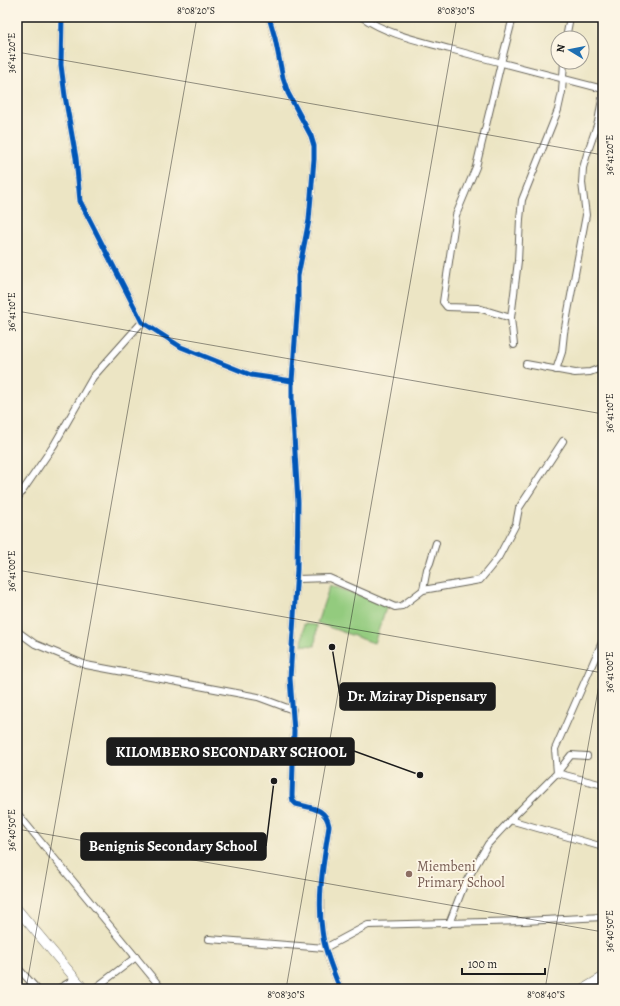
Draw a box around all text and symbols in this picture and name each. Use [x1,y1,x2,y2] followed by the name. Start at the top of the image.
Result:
[177,4,215,17] text: 8°08'20"S
[437,4,475,17] text: 8°08'30"S
[550,30,590,70] north arrow
[5,33,18,73] text: 36°41'20"E
[553,43,569,54] text: N
[603,135,616,175] text: 36°41'20"E
[5,292,18,332] text: 36°41'10"E
[603,393,616,433] text: 36°41'10"E
[5,550,18,592] text: 36°41'00"E
[603,651,616,693] text: 36°41'00"E
[340,683,495,710] callout: Dr. Mziray Dispensary
[347,686,488,706] text: Dr. Mziray Dispensary
[107,738,354,765] callout: KILOMBERO SECONDARY SCHOOL
[116,742,346,762] text: KILOMBERO SECONDARY SCHOOL
[5,809,18,851] text: 36°40'50"E
[81,833,266,860] callout: Benignis Secondary School
[89,836,257,856] text: Benignis Secondary School
[417,857,505,892] place label: Miembeni Primary School
[404,869,414,879] marker: Miembeni Primary School
[603,910,616,952] text: 36°40'50"E
[462,950,545,976] scale bar
[468,956,497,972] text: 100 m
[267,988,305,1001] text: 8°08'30"S
[527,988,565,1001] text: 8°08'40"S

